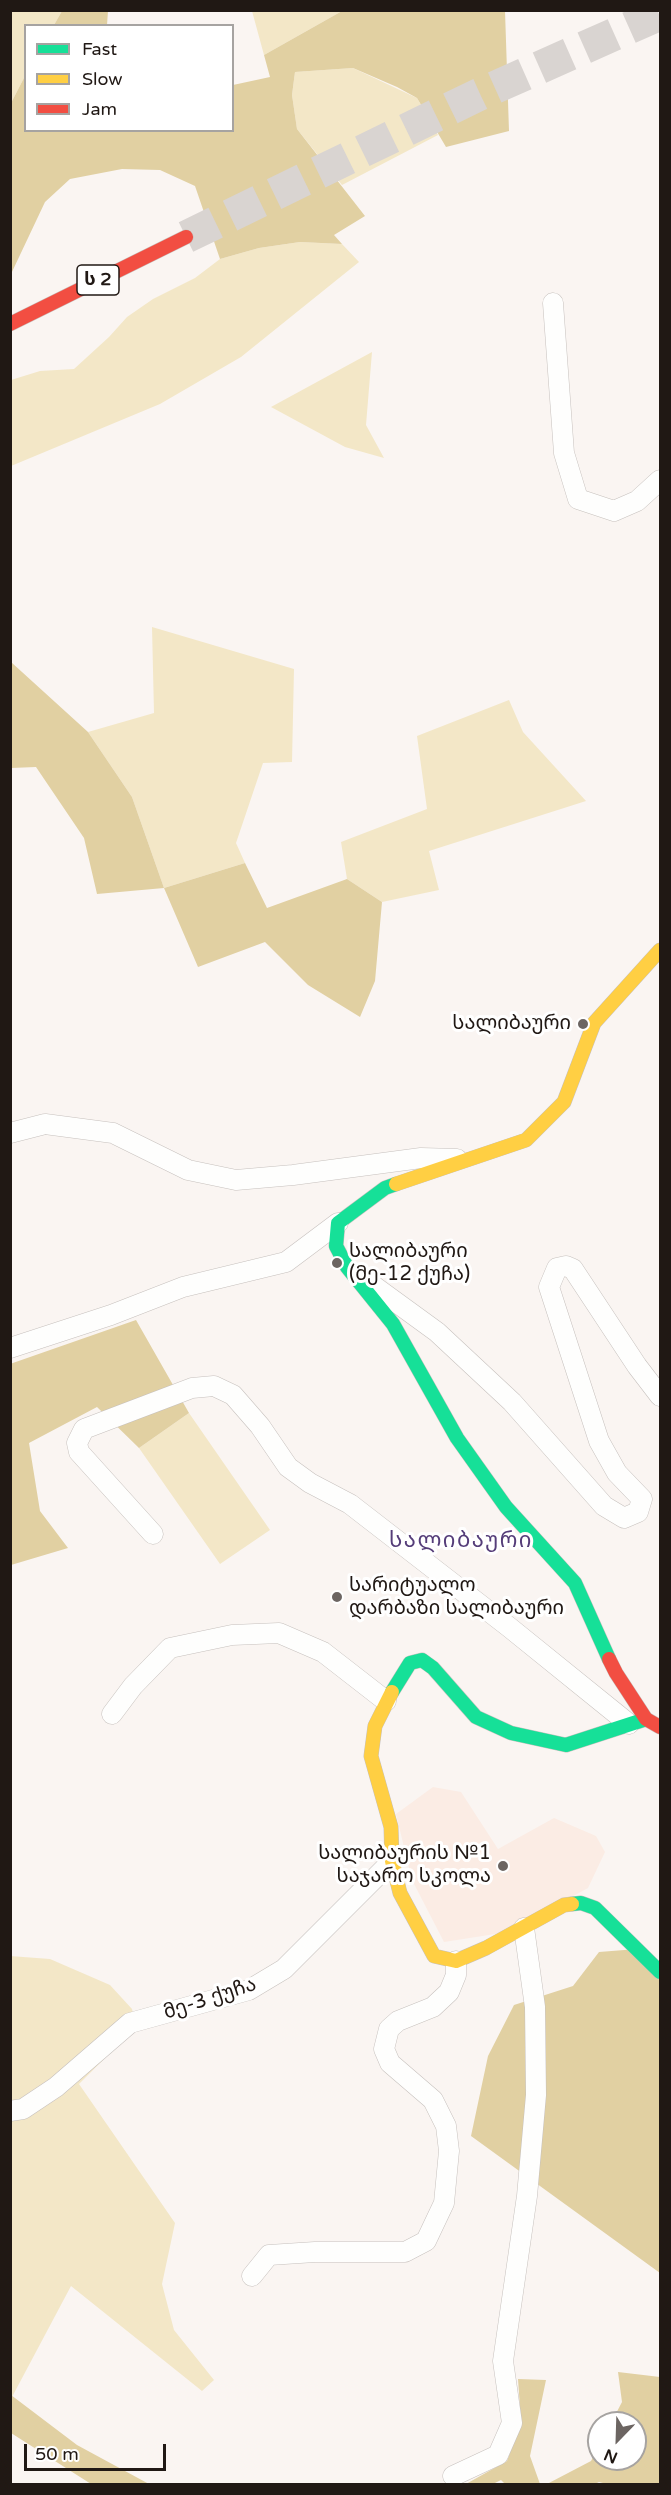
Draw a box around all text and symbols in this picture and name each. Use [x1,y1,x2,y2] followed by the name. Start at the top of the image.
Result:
[24,24,234,132] legend
[82,38,117,60] text: Fast
[82,68,123,90] text: Slow
[82,98,117,120] text: Jam
[77,265,119,295] road number: ს 2
[452,1012,571,1036] place label: სალიბაური
[576,1017,590,1031] marker: სალიბაური
[349,1240,470,1287] place label: სალიბაური (მე-12 ქუჩა)
[330,1256,344,1270] marker: სალიბაური (მე-12 ქუჩა)
[389,1528,533,1554] district label: სალიბაური
[349,1574,564,1621] place label: სარიტუალო დარბაზი სალიბაური
[330,1590,344,1604] marker: სარიტუალო დარბაზი სალიბაური
[318,1842,491,1889] place label: სალიბაურის №1 საჯარო სკოლა
[496,1859,510,1873] marker: სალიბაურის №1 საჯარო სკოლა
[161,1973,259,2025] street label: მე-3 ქუჩა
[587,2411,647,2471] north arrow
[27,2432,170,2470] scale bar
[35,2443,79,2465] text: 50 m
[601,2444,621,2467] text: N

